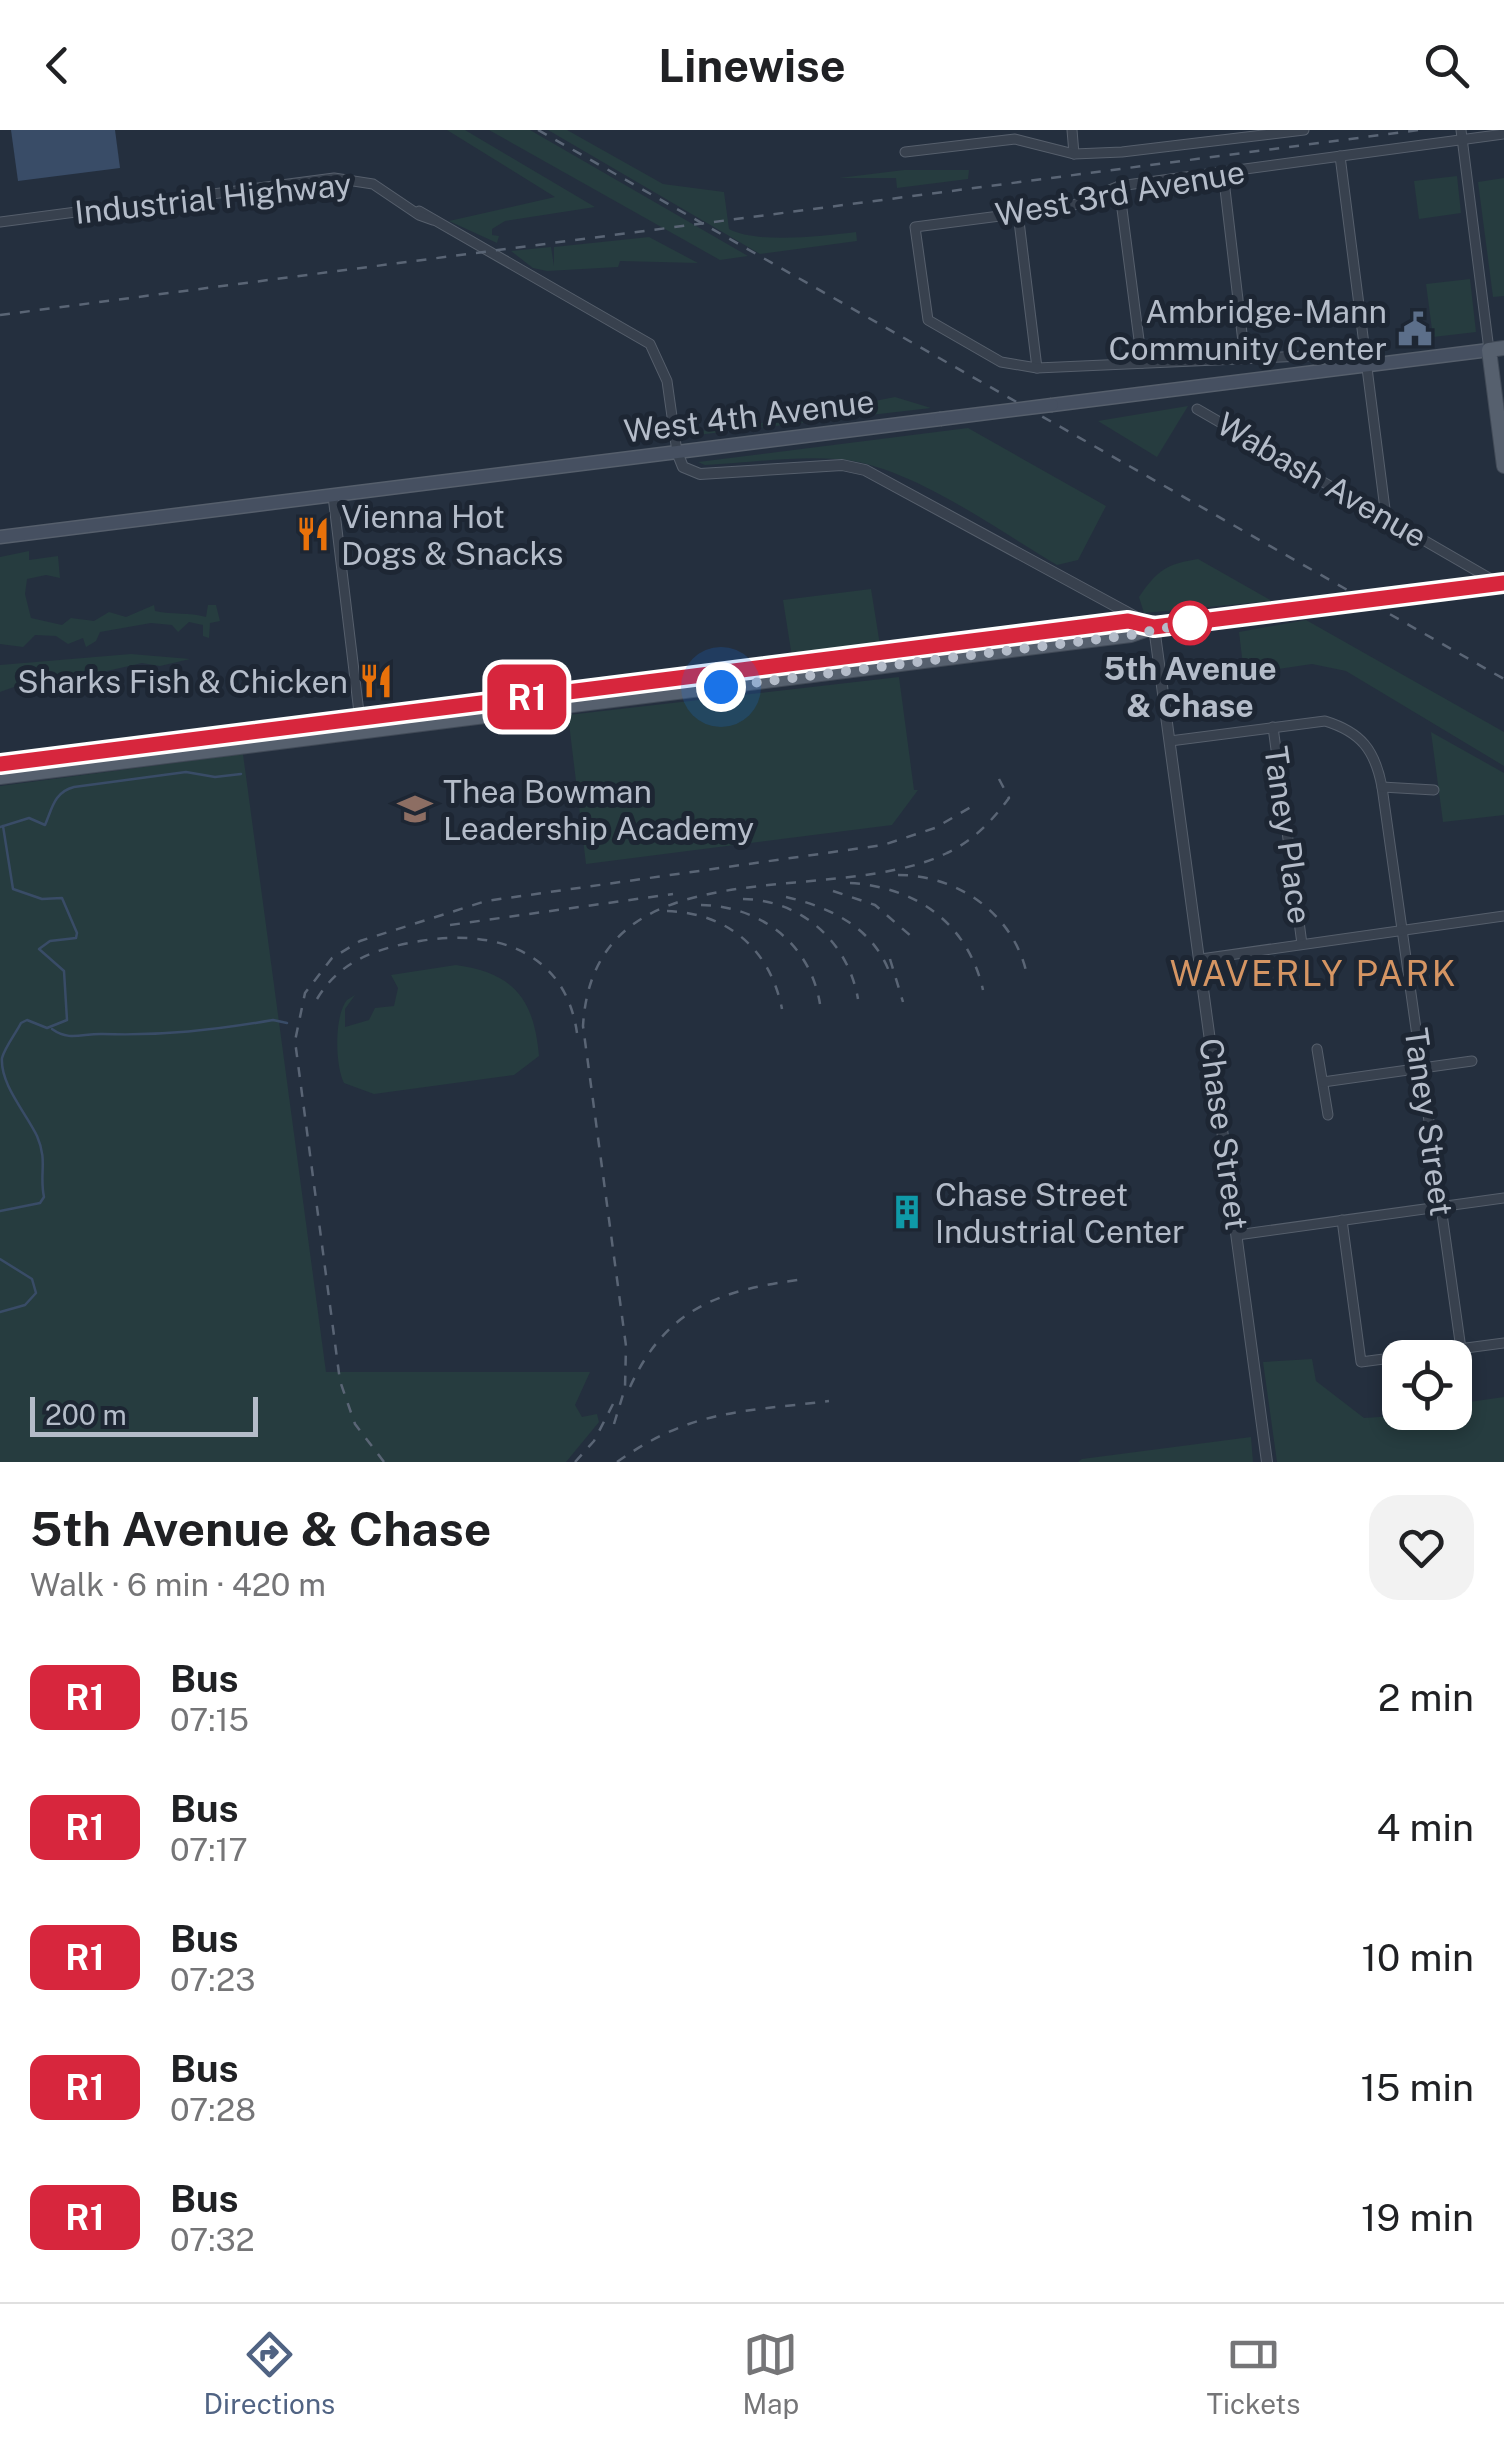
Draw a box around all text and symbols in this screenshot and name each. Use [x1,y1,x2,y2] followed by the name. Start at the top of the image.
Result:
[30,38,85,93] icon: back
[1419,38,1474,93] icon: search
[658,39,846,92] text: Linewise
[993,153,1247,233] street label: West 3rd Avenue
[73,165,353,231] street label: Industrial Highway
[1109,293,1387,367] place label: Ambridge-Mann Community Center
[1396,310,1434,348] public building icon: Ambridge-Mann Community Center
[622,382,876,450] street label: West 4th Avenue
[1211,405,1433,555] street label: Wabash Avenue
[341,498,563,572] place label: Vienna Hot Dogs & Snacks
[294,515,332,553] restaurant icon: Vienna Hot Dogs & Snacks
[1169,602,1211,644] marker: 5th Avenue & Chase
[1103,650,1277,724] place label: 5th Avenue & Chase
[357,662,395,700] restaurant icon: Sharks Fish & Chicken
[696,662,746,712] your location
[17,663,348,700] place label: Sharks Fish & Chicken
[482,664,572,730] line badge: R1
[507,677,547,718] text: R1
[1257,744,1319,926] street label: Taney Place
[443,773,754,847] place label: Thea Bowman Leadership Academy
[396,790,434,828] school or university icon: Thea Bowman Leadership Academy
[1170,953,1458,994] district label: WAVERLY PARK
[1397,1026,1461,1218] street label: Taney Street
[1192,1036,1256,1232] street label: Chase Street
[935,1176,1185,1250] place label: Chase Street Industrial Center
[888,1193,926,1231] building icon: Chase Street Industrial Center
[1382,1340,1472,1430] map controls
[1382,1340,1472,1430] button: locate
[30,1392,258,1436] scale bar
[45,1398,127,1431] text: 200 m
[1369,1495,1474,1600] button: heart
[30,1500,492,1557] text: 5th Avenue & Chase
[30,1566,326,1603] text: Walk · 6 min · 420 m
[170,1656,239,1701] text: Bus
[1378,1675,1474,1720] text: 2 min
[65,1677,105,1718] text: R1
[170,1701,249,1738] text: 07:15
[170,1786,239,1831] text: Bus
[1376,1805,1474,1850] text: 4 min
[65,1807,105,1848] text: R1
[170,1831,248,1868] text: 07:17
[170,1916,239,1961] text: Bus
[1362,1935,1474,1980] text: 10 min
[65,1937,105,1978] text: R1
[170,1961,255,1998] text: 07:23
[170,2046,239,2091] text: Bus
[1361,2065,1474,2110] text: 15 min
[65,2067,105,2108] text: R1
[170,2091,256,2128] text: 07:28
[170,2176,239,2221] text: Bus
[1361,2195,1474,2240] text: 19 min
[65,2197,105,2238] text: R1
[170,2221,255,2258] text: 07:32
[204,2327,335,2420] tab: Directions
[742,2327,799,2420] tab: Map
[1206,2327,1300,2420] tab: Tickets

